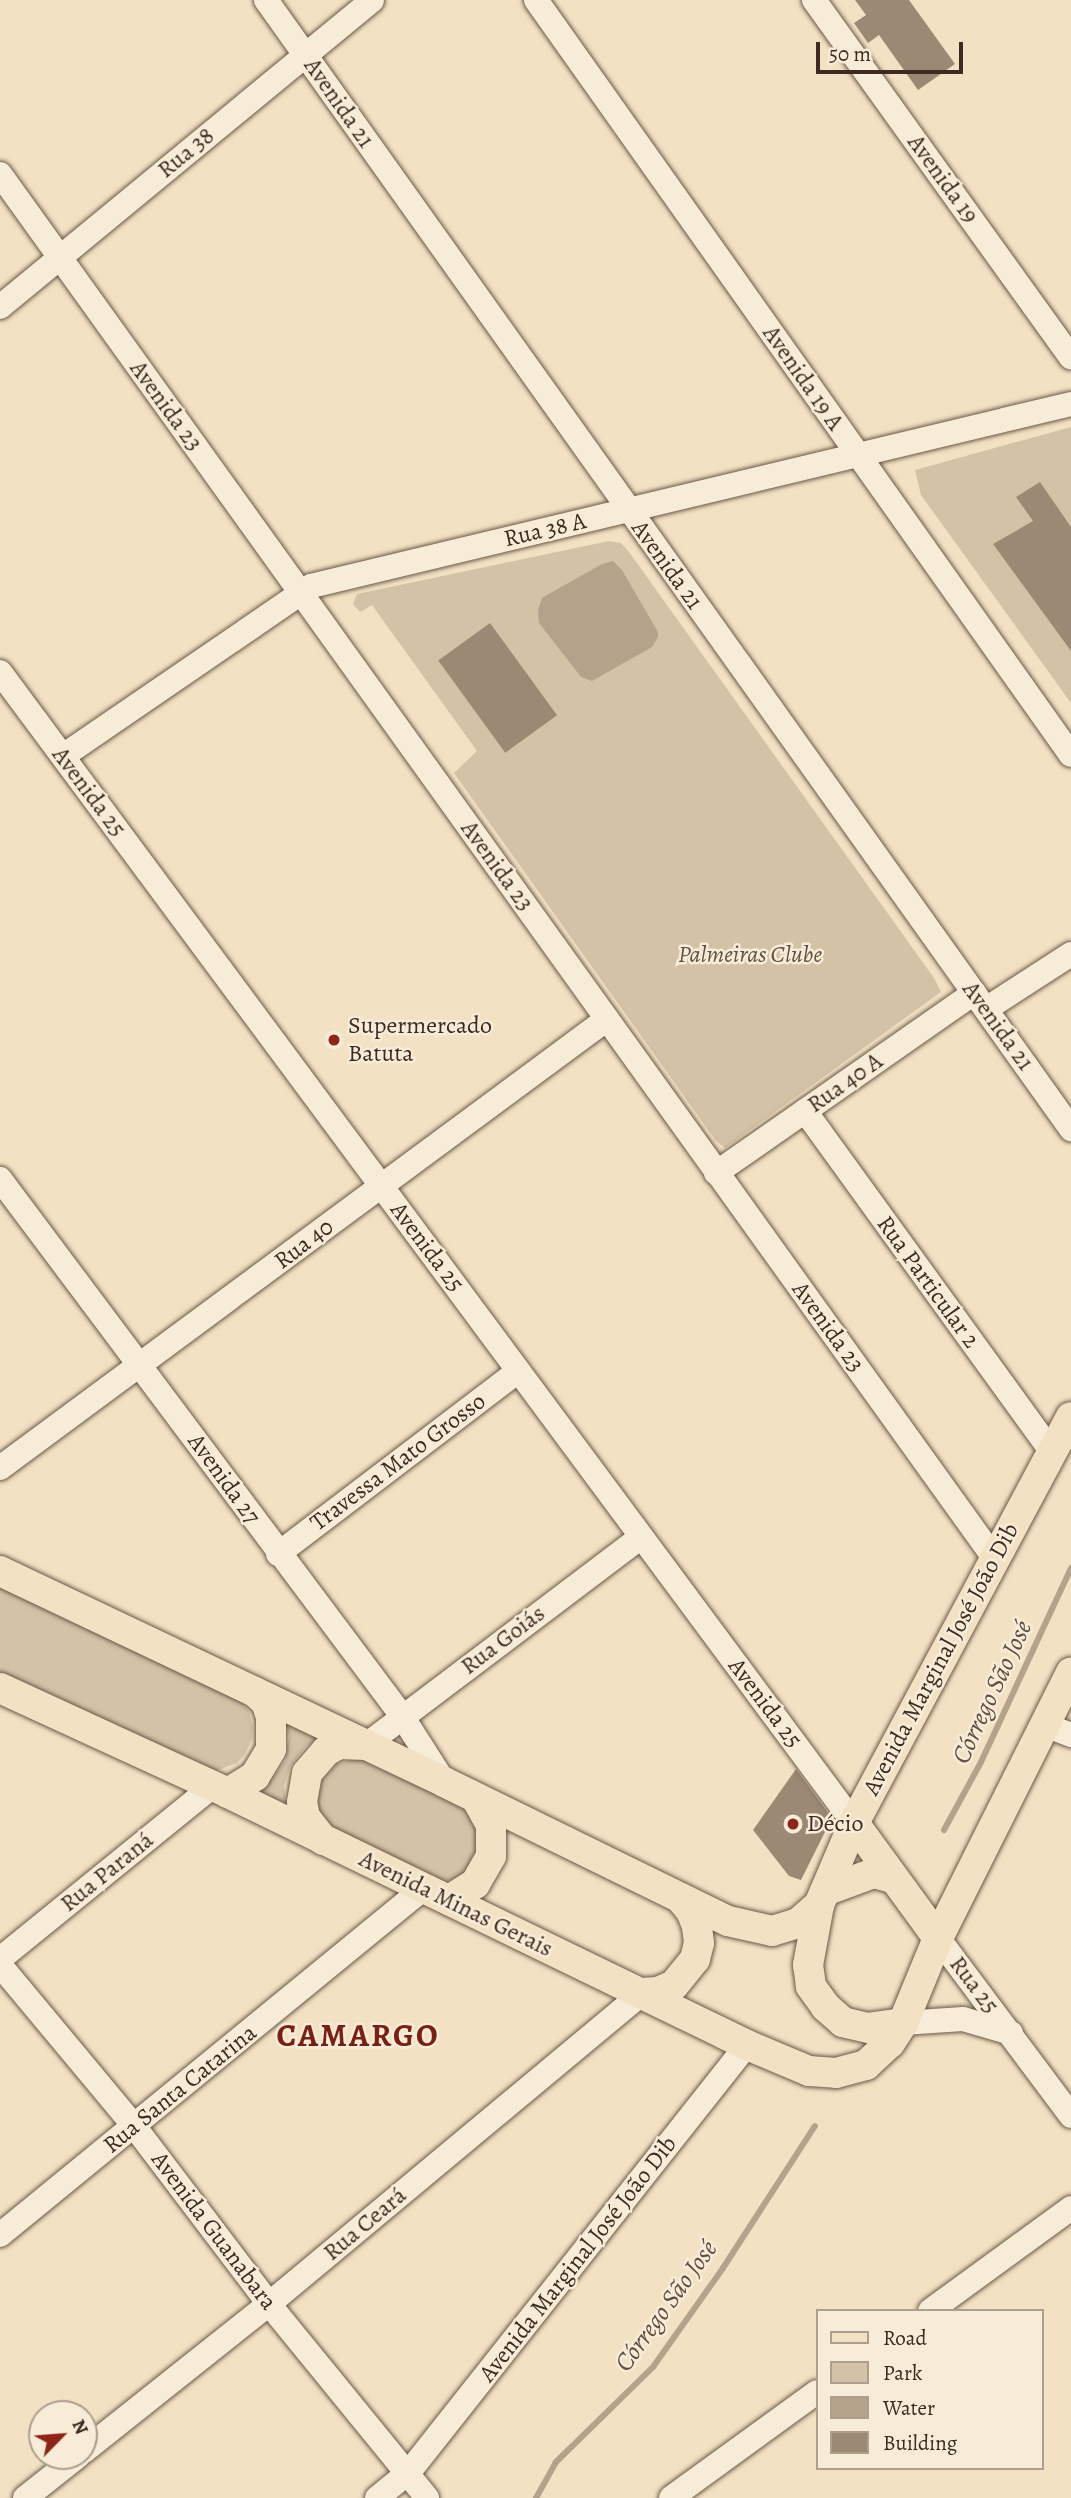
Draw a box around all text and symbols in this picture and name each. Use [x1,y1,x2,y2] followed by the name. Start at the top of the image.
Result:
[819,28,966,72] scale bar
[829,40,871,68] text: 50 m
[298,53,380,153] street label: Avenida 21
[152,122,220,184] street label: Rua 38
[901,129,985,229] street label: Avenida 19
[756,320,850,436] street label: Avenida 19 A
[124,355,208,457] street label: Avenida 23
[501,507,589,553] street label: Rua 38 A
[625,515,709,615] street label: Avenida 21
[46,741,132,843] street label: Avenida 25
[455,815,539,917] street label: Avenida 23
[678,941,822,969] park label: Palmeiras Clube
[956,976,1040,1076] street label: Avenida 21
[348,1012,492,1068] place label: Supermercado Batuta
[326,1032,342,1048] marker: Supermercado Batuta
[802,1047,888,1119] street label: Rua 40 A
[384,1196,470,1298] street label: Avenida 25
[870,1210,986,1354] street label: Rua Particular 2
[269,1212,339,1276] street label: Rua 40
[786,1276,870,1378] street label: Avenida 23
[305,1387,491,1537] street label: Travessa Mato Grosso
[182,1428,266,1530] street label: Avenida 27
[857,1518,1025,1800] street label: Avenida Marginal José João Dib
[455,1599,551,1681] street label: Rua Goiás
[945,1615,1039,1769] water label: Córrego São José
[722,1652,808,1754] street label: Avenida 25
[807,1810,864,1838] place label: Décio
[785,1816,801,1832] marker: Décio
[55,1826,159,1918] street label: Rua Paraná
[355,1845,557,1963] street label: Avenida Minas Gerais
[943,1951,1005,2019] street label: Rua 25
[277,2016,439,2054] district label: CAMARGO
[98,2018,262,2160] street label: Rua Santa Catarina
[473,2130,683,2388] street label: Avenida Marginal José João Dib
[145,2146,283,2316] street label: Avenida Guanabara
[318,2181,412,2267] street label: Rua Ceará
[608,2234,724,2378] water label: Córrego São José
[816,2309,1043,2470] legend
[883,2324,927,2352] text: Road
[883,2359,922,2387] text: Park
[883,2394,935,2422] text: Water
[28,2400,98,2470] north arrow
[66,2415,95,2439] text: N
[883,2429,957,2457] text: Building

